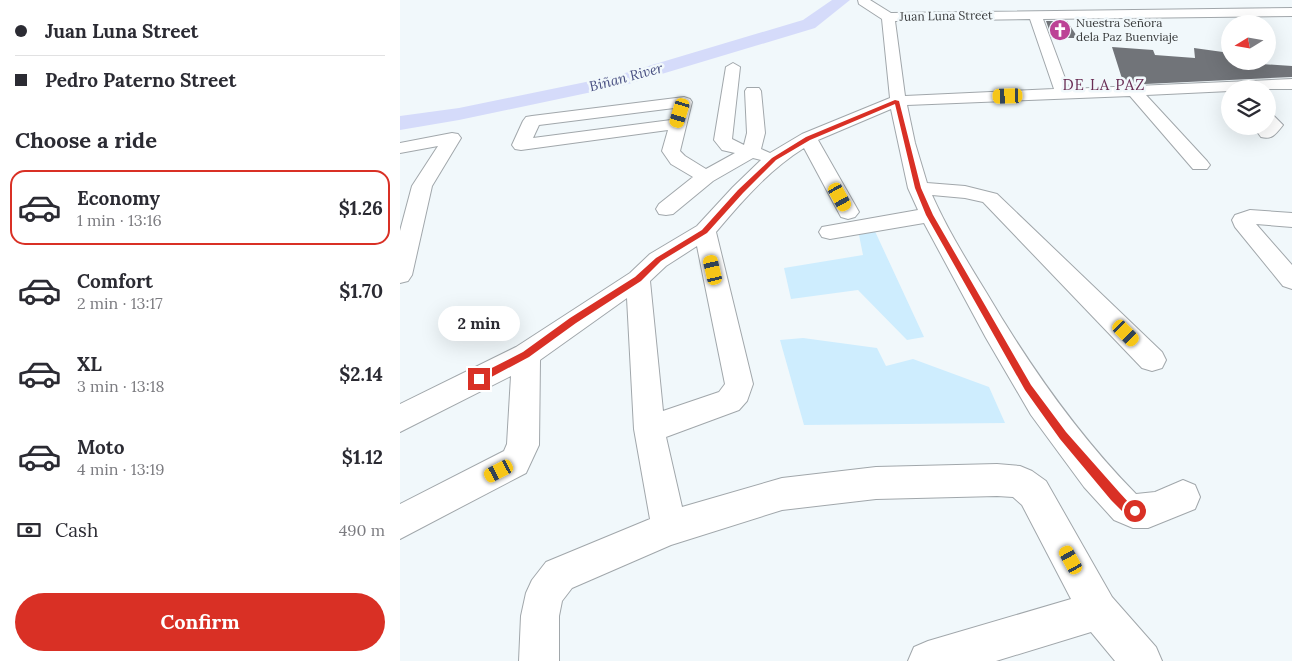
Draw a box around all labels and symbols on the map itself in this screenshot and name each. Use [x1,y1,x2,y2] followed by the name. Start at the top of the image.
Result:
[898,7,993,24] street label: Juan Luna Street
[1076,15,1179,44] place label: Nuestra Señora dela Paz Buenviaje
[1221,15,1276,70] north arrow
[1048,18,1072,42] church icon: Nuestra Señora dela Paz Buenviaje
[587,58,665,95] water label: Biñan River
[1063,75,1145,94] district label: DE LA PAZ
[992,88,1023,104] car
[668,96,691,130] car
[826,180,853,214] car
[702,254,723,286] car
[438,306,520,342] callout: 2 min
[1110,317,1141,349] car
[468,368,490,390] route end
[482,458,515,484] car
[1124,500,1146,522] route start
[1057,543,1084,577] car

